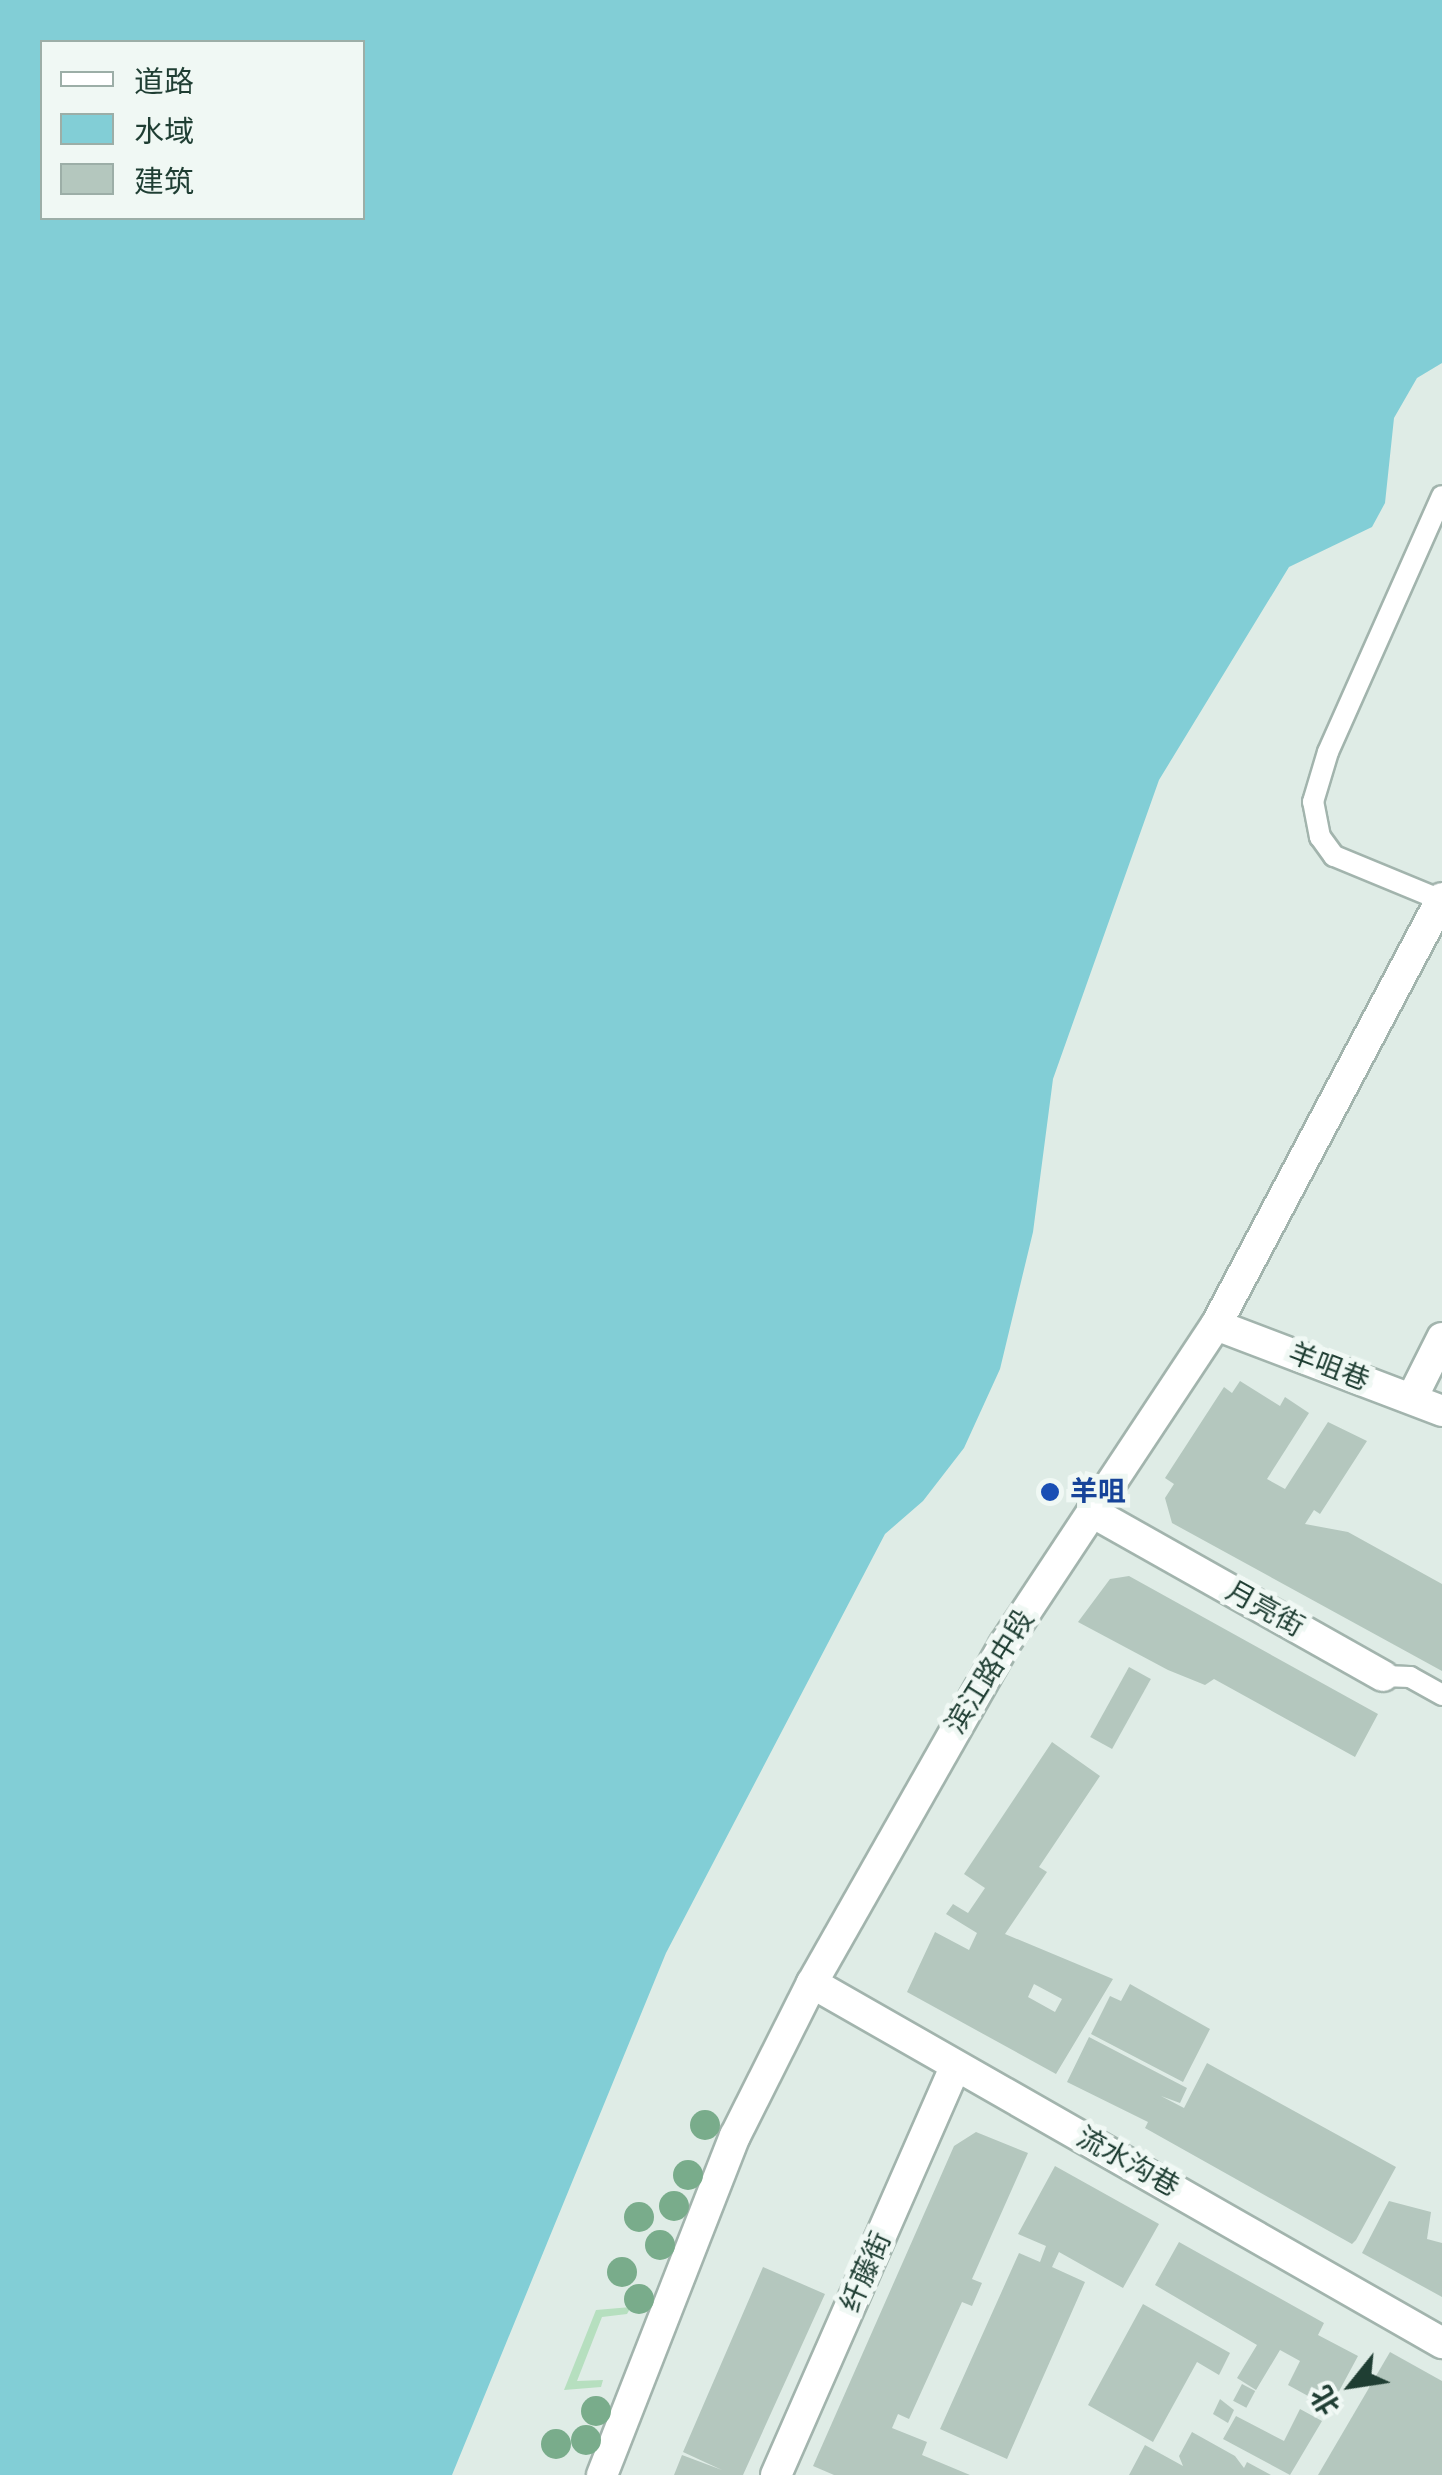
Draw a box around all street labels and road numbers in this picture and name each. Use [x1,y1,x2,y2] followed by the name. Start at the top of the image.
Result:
[1284,1336,1374,1398] street label: 羊咀巷
[1220,1574,1310,1644] street label: 月亮街
[939,1604,1041,1740] street label: 滨江路中段
[1071,2120,1185,2204] street label: 流水沟巷
[834,2227,898,2317] street label: 纤藤街

